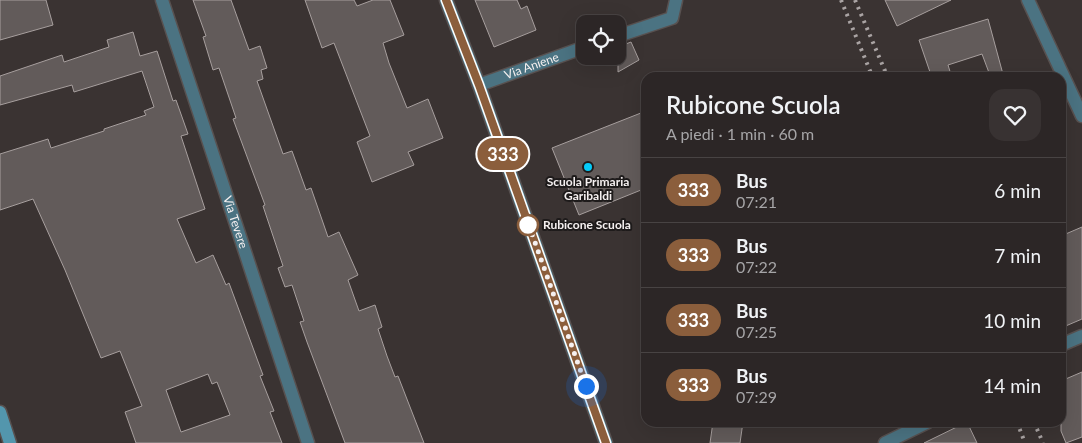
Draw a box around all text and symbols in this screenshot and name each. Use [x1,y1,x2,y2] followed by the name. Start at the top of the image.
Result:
[576,15,626,65] map controls
[576,15,626,65] button: locate
[502,49,561,82] street label: Via Aniene
[989,89,1041,141] button: heart
[666,90,841,119] text: Rubicone Scuola
[666,124,814,143] text: A piedi · 1 min · 60 m
[474,138,532,170] line badge: 333
[487,143,519,165] text: 333
[582,161,594,173] marker: Scuola Primaria Garibaldi
[736,169,767,192] text: Bus
[547,174,629,203] place label: Scuola Primaria Garibaldi
[678,179,709,201] text: 333
[994,179,1041,202] text: 6 min
[736,192,777,211] text: 07:21
[220,194,251,250] street label: Via Tevere
[517,214,539,236] marker: Rubicone Scuola
[543,217,631,232] place label: Rubicone Scuola
[736,234,767,257] text: Bus
[678,244,709,266] text: 333
[994,244,1041,267] text: 7 min
[736,257,777,276] text: 07:22
[736,299,767,322] text: Bus
[678,309,709,331] text: 333
[983,309,1041,332] text: 10 min
[736,322,777,341] text: 07:25
[736,364,767,387] text: Bus
[574,374,599,399] your location
[678,374,709,396] text: 333
[983,374,1041,397] text: 14 min
[736,387,777,406] text: 07:29

